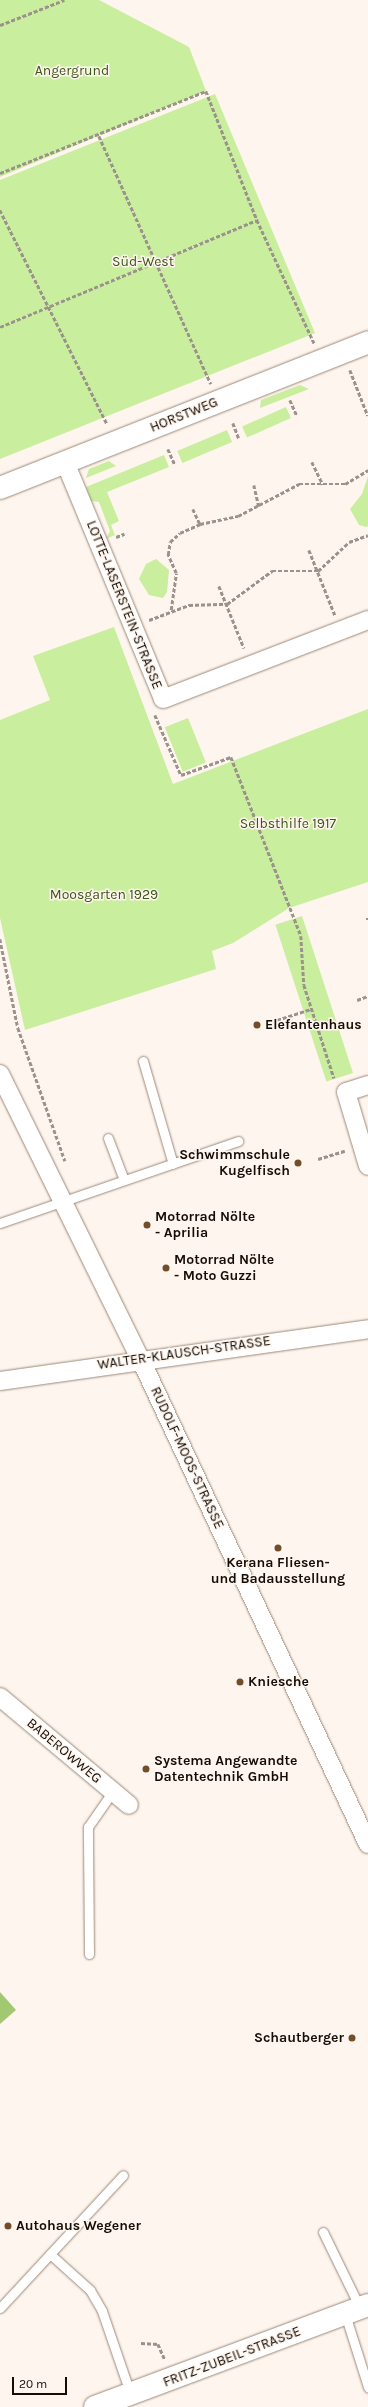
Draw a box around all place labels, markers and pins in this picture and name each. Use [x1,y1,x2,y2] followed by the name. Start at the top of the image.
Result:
[265,1017,362,1033] place label: Elefantenhaus
[252,1020,262,1030] marker: Elefantenhaus
[179,1147,290,1180] place label: Schwimmschule Kugelfisch
[293,1158,303,1168] marker: Schwimmschule Kugelfisch
[155,1209,255,1242] place label: Motorrad Nölte - Aprilia
[142,1220,152,1230] marker: Motorrad Nölte - Aprilia
[174,1252,274,1284] place label: Motorrad Nölte - Moto Guzzi
[161,1263,171,1273] marker: Motorrad Nölte - Moto Guzzi
[273,1543,283,1553] marker: Kerana Fliesen- und Badausstellung
[211,1555,345,1588] place label: Kerana Fliesen- und Badausstellung
[248,1674,309,1690] place label: Kniesche
[235,1677,245,1687] marker: Kniesche
[154,1753,297,1786] place label: Systema Angewandte Datentechnik GmbH
[141,1764,151,1774] marker: Systema Angewandte Datentechnik GmbH
[254,2030,344,2046] place label: Schautberger
[347,2033,357,2043] marker: Schautberger
[16,2218,141,2234] place label: Autohaus Wegener
[3,2221,13,2231] marker: Autohaus Wegener

